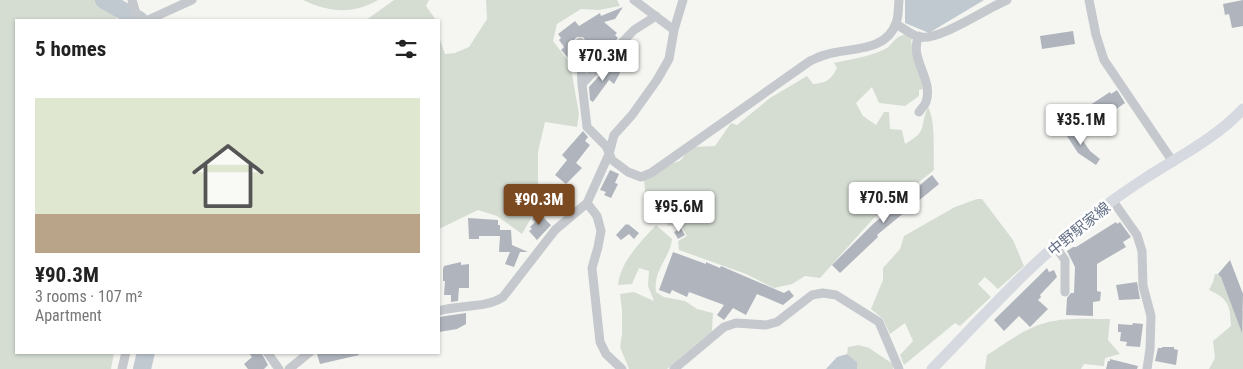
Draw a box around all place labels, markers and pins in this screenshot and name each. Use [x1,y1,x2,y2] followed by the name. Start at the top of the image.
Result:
[562,39,644,82] pin: ¥70.3M
[1040,104,1122,146] pin: ¥35.1M
[843,182,925,224] pin: ¥70.5M
[498,184,580,226] pin: ¥90.3M
[638,190,720,233] pin: ¥95.6M

